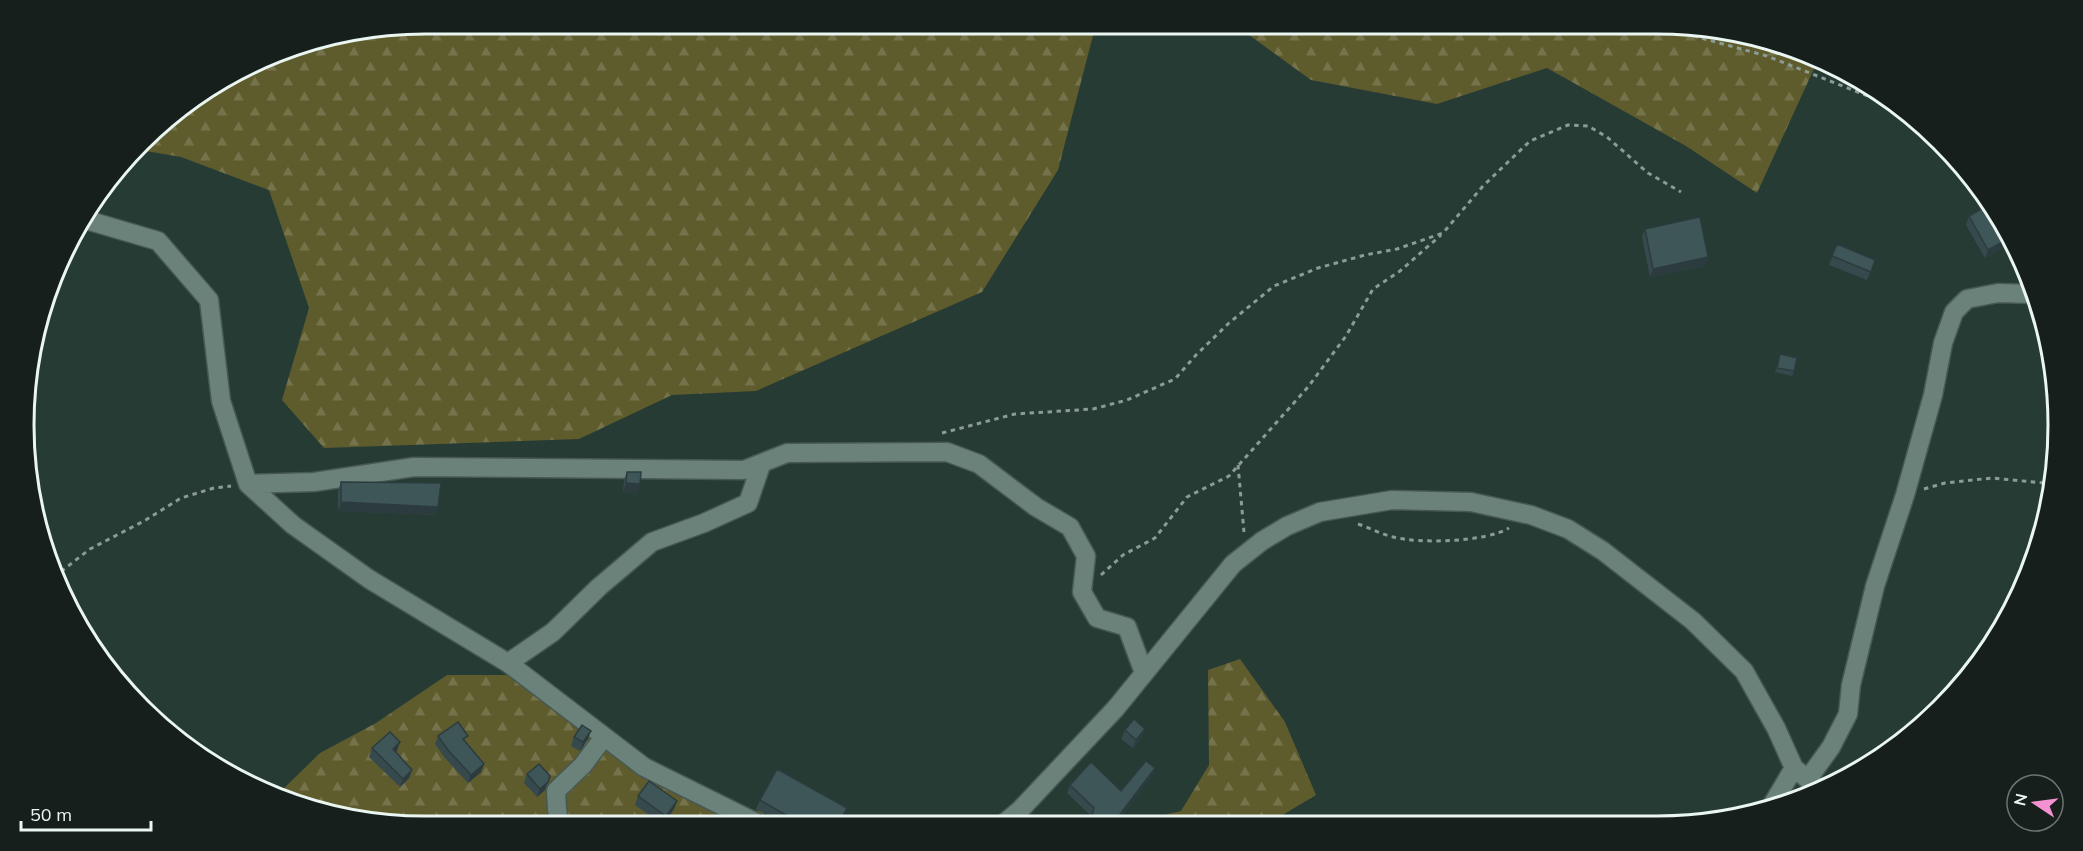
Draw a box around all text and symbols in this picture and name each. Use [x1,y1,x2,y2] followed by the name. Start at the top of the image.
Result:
[2005,773,2065,833] north arrow
[2009,791,2031,808] text: N
[21,794,152,832] scale bar
[30,803,72,826] text: 50 m

